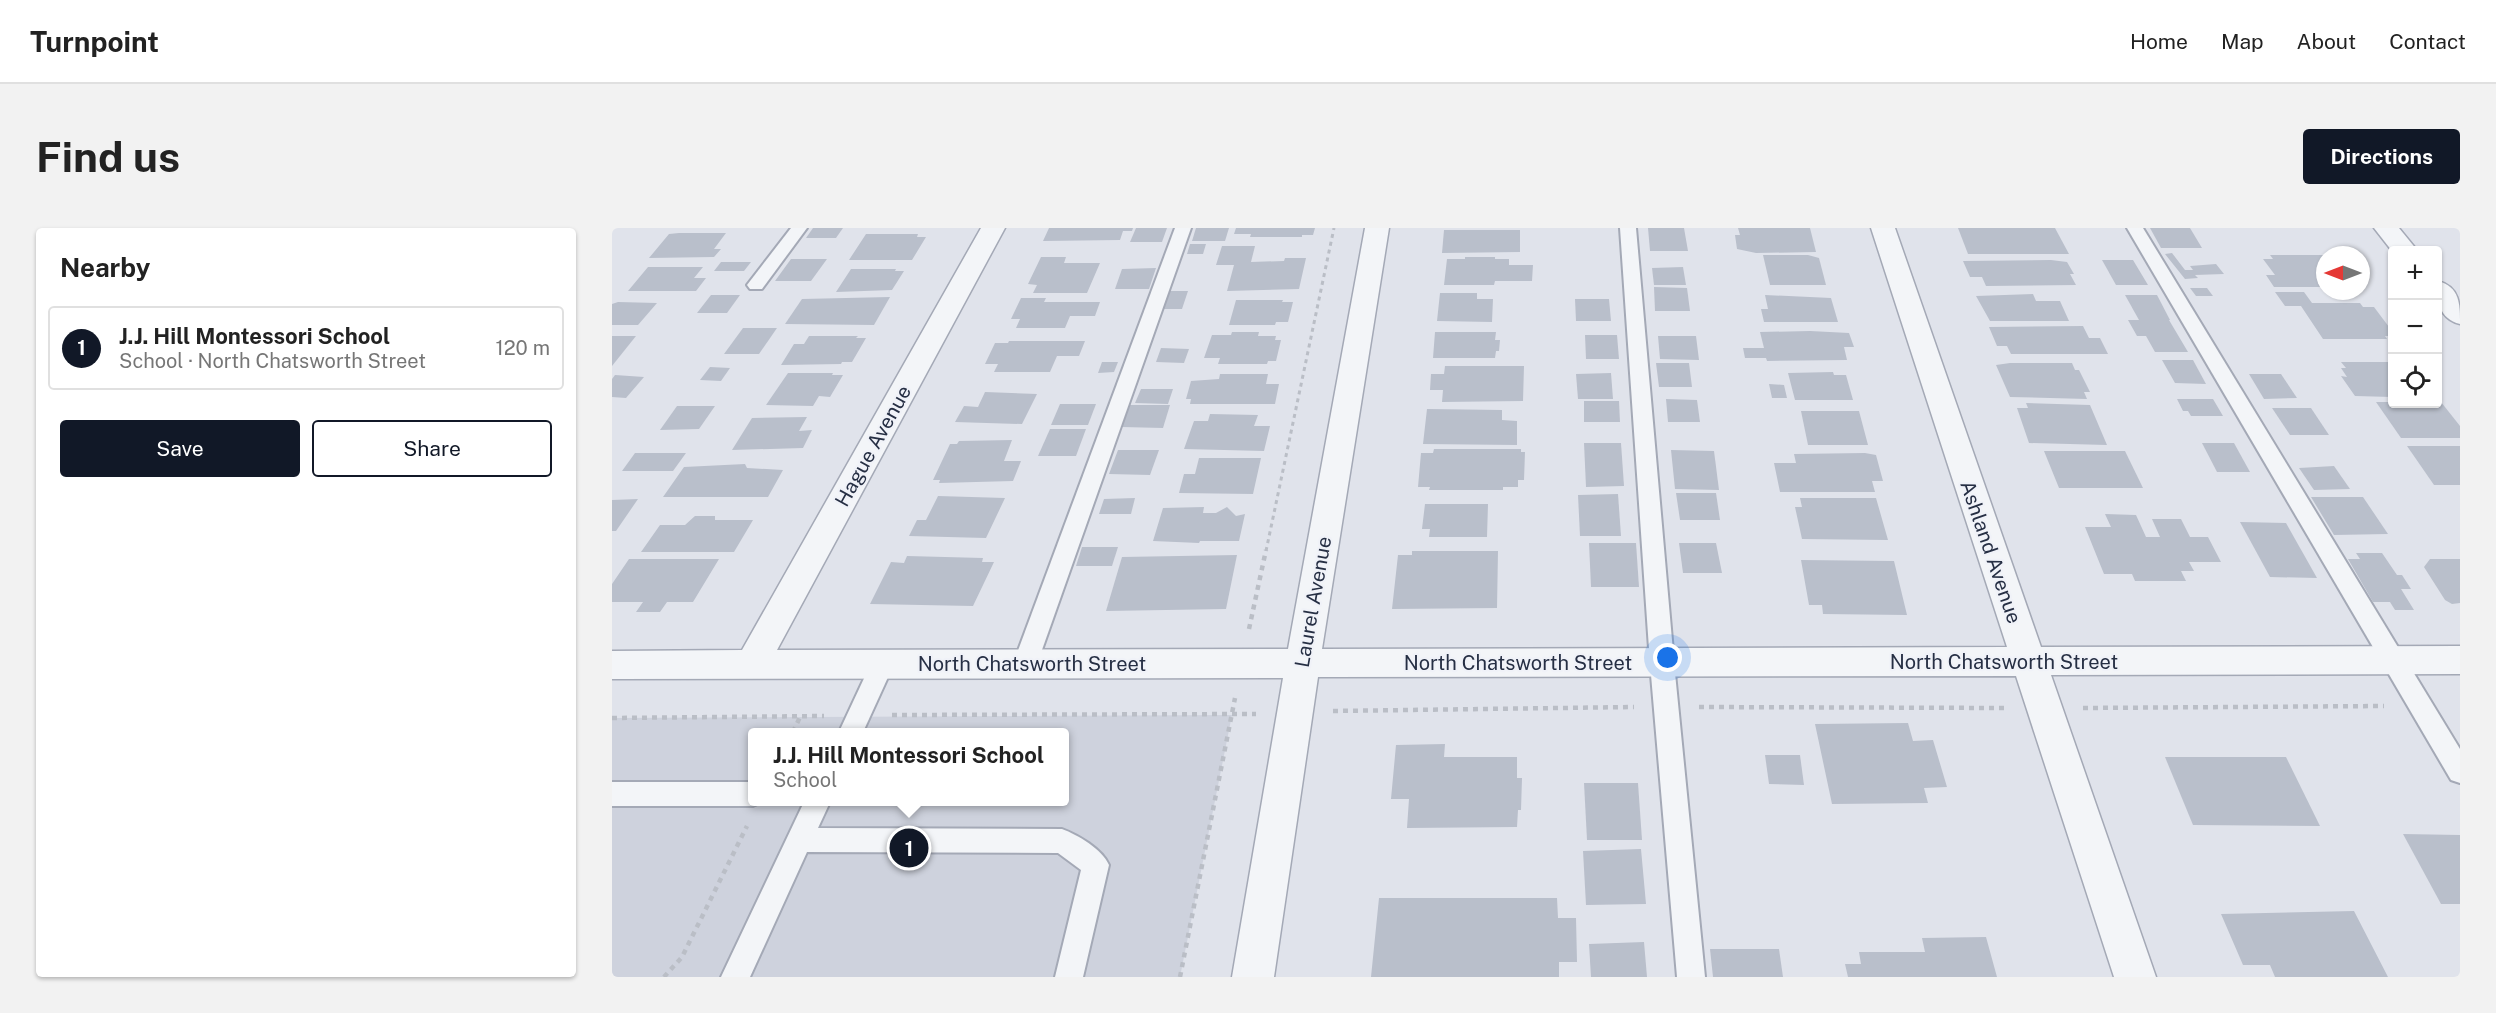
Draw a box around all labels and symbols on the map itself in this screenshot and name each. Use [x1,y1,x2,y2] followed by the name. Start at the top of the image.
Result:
[2316,246,2370,300] north arrow
[830,381,916,511] street label: Hague Avenue
[1955,477,2027,627] street label: Ashland Avenue
[1290,535,1336,669] street label: Laurel Avenue
[1653,643,1682,672] your location
[1890,650,2118,674] street label: North Chatsworth Street
[1404,651,1632,675] street label: North Chatsworth Street
[918,652,1146,676] street label: North Chatsworth Street
[890,826,928,870] pin: 1

